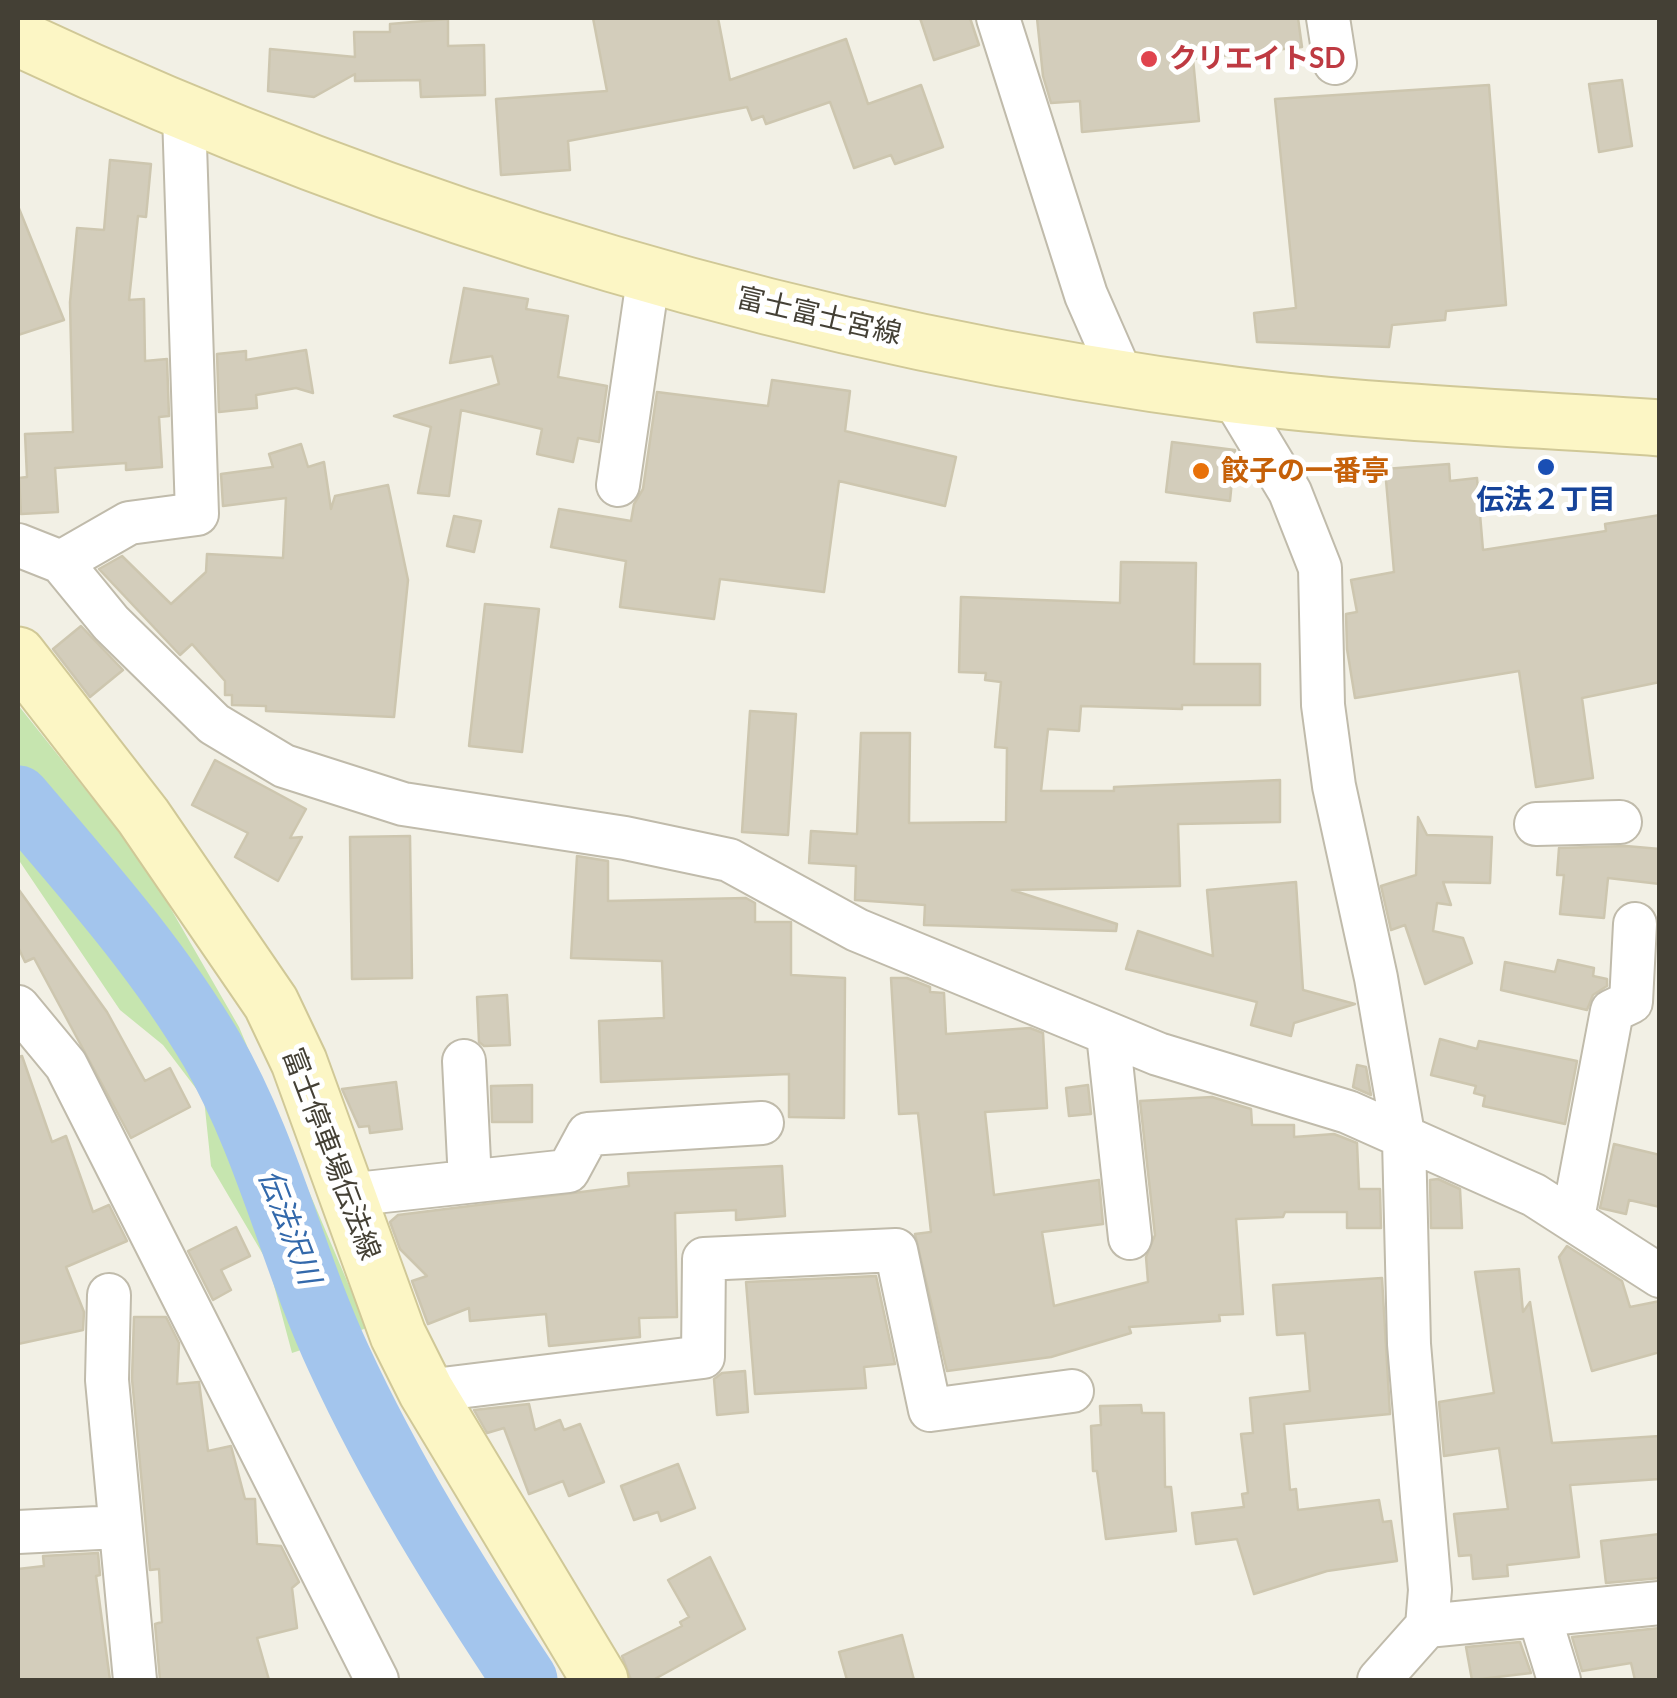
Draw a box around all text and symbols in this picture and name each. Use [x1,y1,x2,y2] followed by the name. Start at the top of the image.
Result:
[1169,42,1346,76] place label: クリエイトSD
[1138,48,1160,70] marker: クリエイトSD
[733,281,905,351] street label: 富士富士宮線
[1221,454,1389,488] place label: 餃子の一番亭
[1535,456,1557,478] marker: 伝法２丁目
[1190,460,1212,482] marker: 餃子の一番亭
[1476,483,1616,517] place label: 伝法２丁目
[275,1043,387,1265] street label: 富士停車場伝法線
[251,1165,327,1289] water label: 伝法沢川

